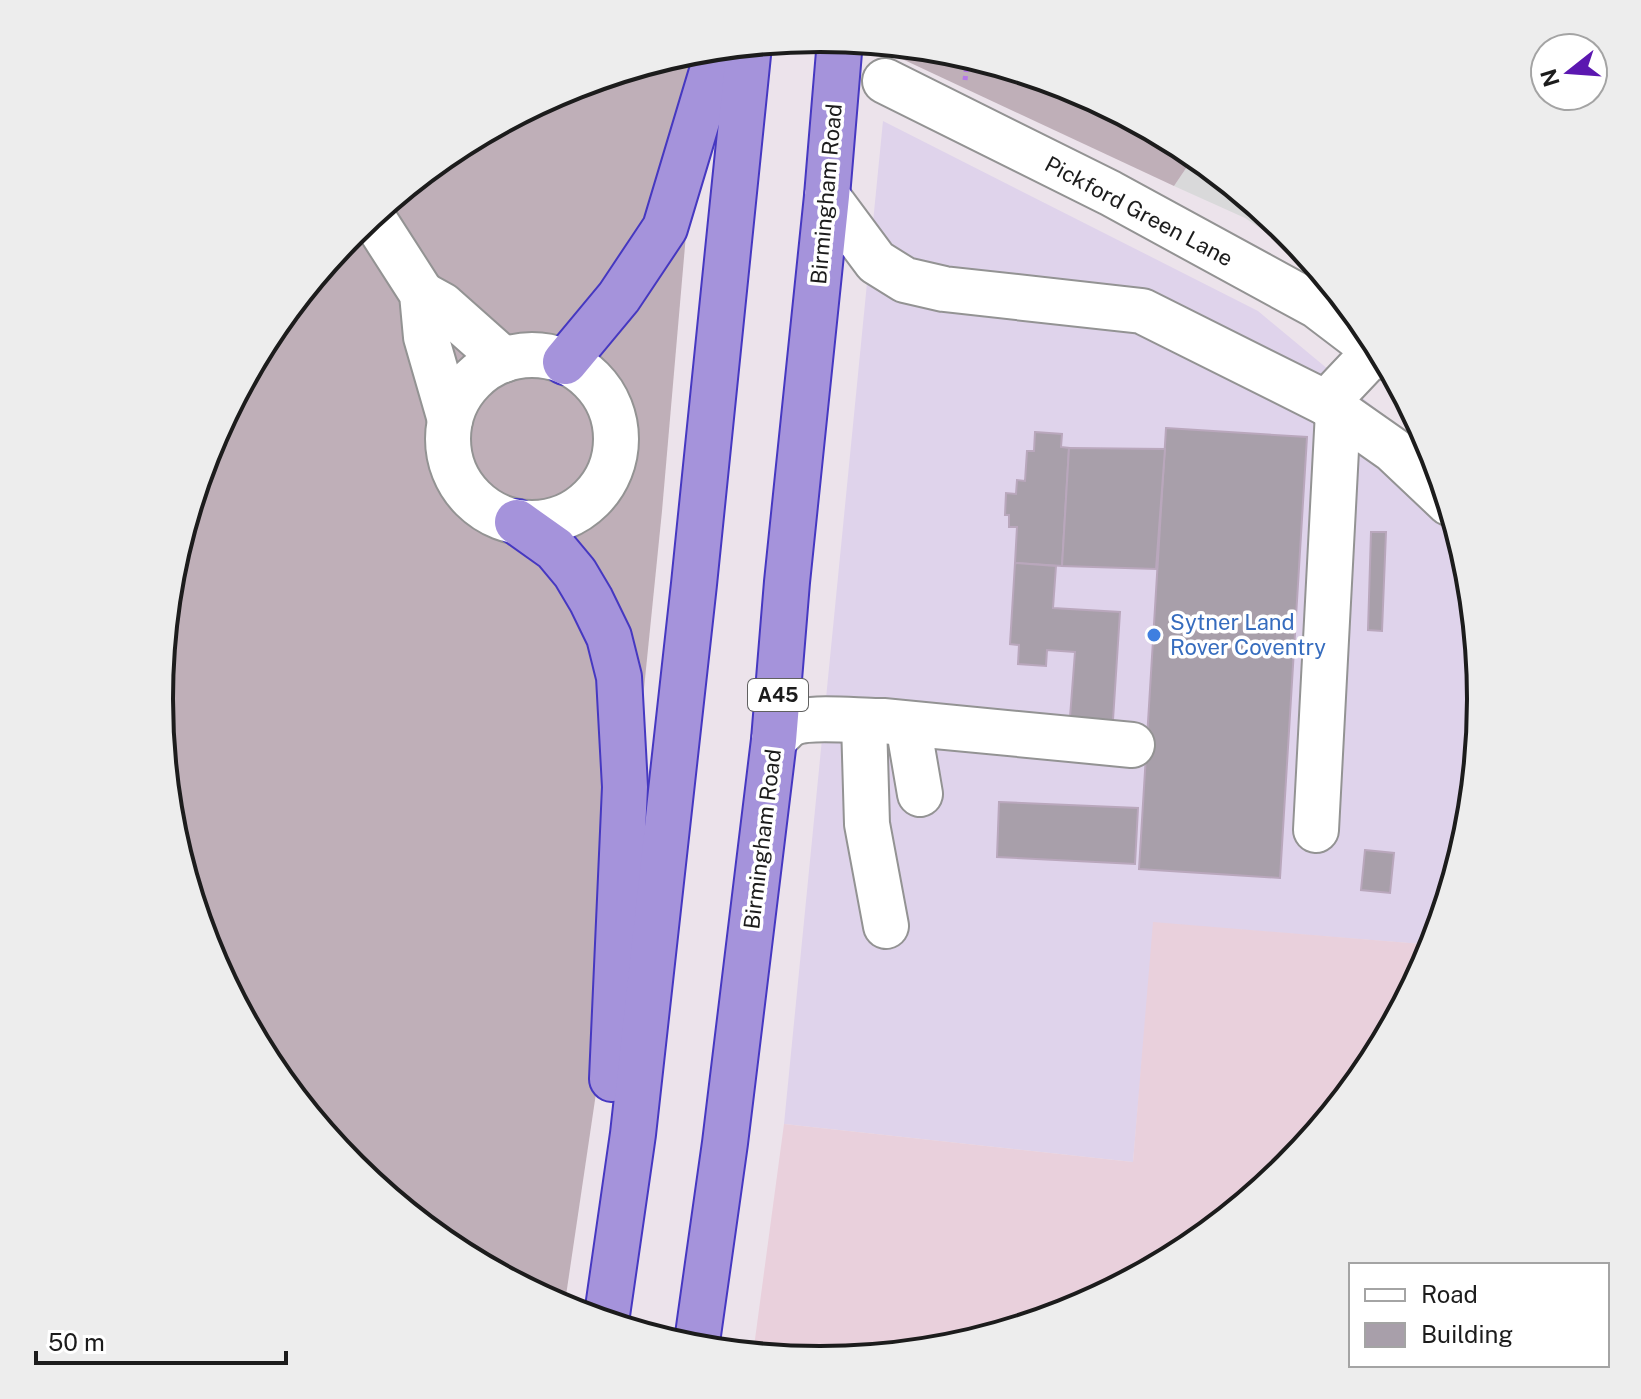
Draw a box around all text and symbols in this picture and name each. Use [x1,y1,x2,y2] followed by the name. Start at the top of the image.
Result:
[1529,32,1609,112] north arrow
[1535,66,1565,90] text: N
[805,103,847,285] street label: Birmingham Road
[1041,150,1237,272] street label: Pickford Green Lane
[1170,609,1326,660] place label: Sytner Land Rover Coventry
[1145,626,1163,644] marker: Sytner Land Rover Coventry
[748,679,808,711] road number: A45
[738,747,786,931] street label: Birmingham Road
[1349,1263,1609,1367] legend
[1421,1280,1478,1308] text: Road
[36,1315,286,1365] scale bar
[1421,1320,1513,1348] text: Building
[48,1328,105,1356] text: 50 m

